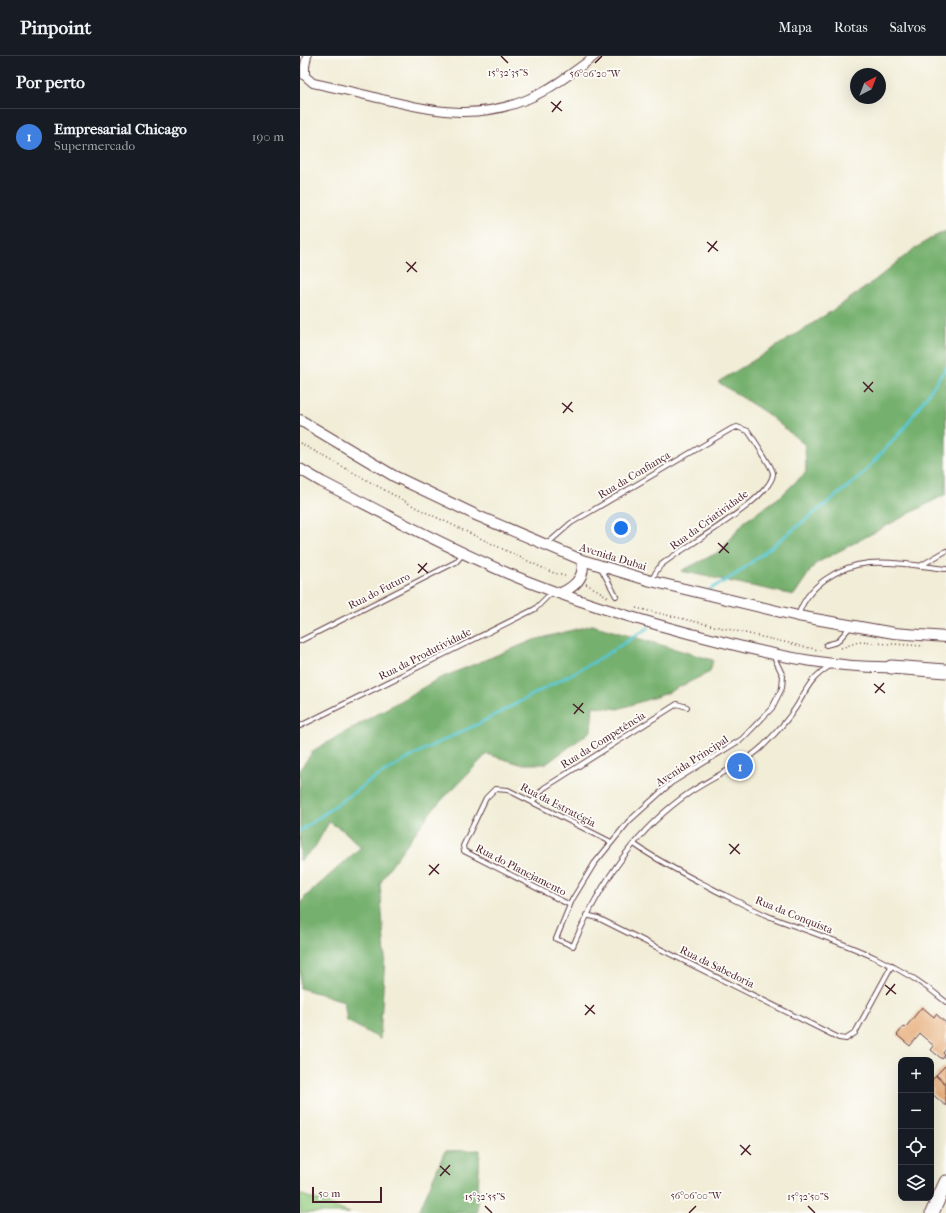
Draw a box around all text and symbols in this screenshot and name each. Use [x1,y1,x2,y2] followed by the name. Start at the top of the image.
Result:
[20,17,91,39] text: Pinpoint
[779,19,812,36] text: Mapa
[834,19,868,36] text: Rotas
[890,19,926,36] text: Salvos
[488,67,528,79] text: 15°32'35"S
[570,68,622,80] text: 56°06'20"W
[850,68,886,104] north arrow
[16,72,85,92] text: Por perto
[54,120,187,138] text: Empresarial Chicago
[27,129,31,144] text: 1
[252,129,284,144] text: 190 m
[54,138,135,153] text: Supermercado
[596,448,673,502] street label: Rua da Confiança
[667,487,751,553] street label: Rua da Criatividade
[611,518,631,538] your location
[577,540,649,574] street label: Avenida Dubai
[346,570,413,612] street label: Rua do Futuro
[377,625,474,683] street label: Rua da Produtividade
[558,708,648,771] street label: Rua da Competência
[653,733,731,790] street label: Avenida Principal
[727,751,753,781] pin: 1
[518,780,599,830] street label: Rua da Estratégia
[473,841,569,899] street label: Rua do Planejamento
[753,894,835,937] street label: Rua da Conquista
[678,943,757,991] street label: Rua da Sabedoria
[898,1057,934,1201] map controls
[898,1057,934,1093] button: +
[898,1093,934,1129] button: −
[898,1129,934,1165] button: locate
[898,1165,934,1201] button: layers
[312,1185,382,1204] scale bar
[318,1187,340,1200] text: 50 m
[670,1190,723,1202] text: 56°06'00"W
[465,1191,505,1203] text: 15°32'55"S
[787,1191,829,1203] text: 15°32'50"S

